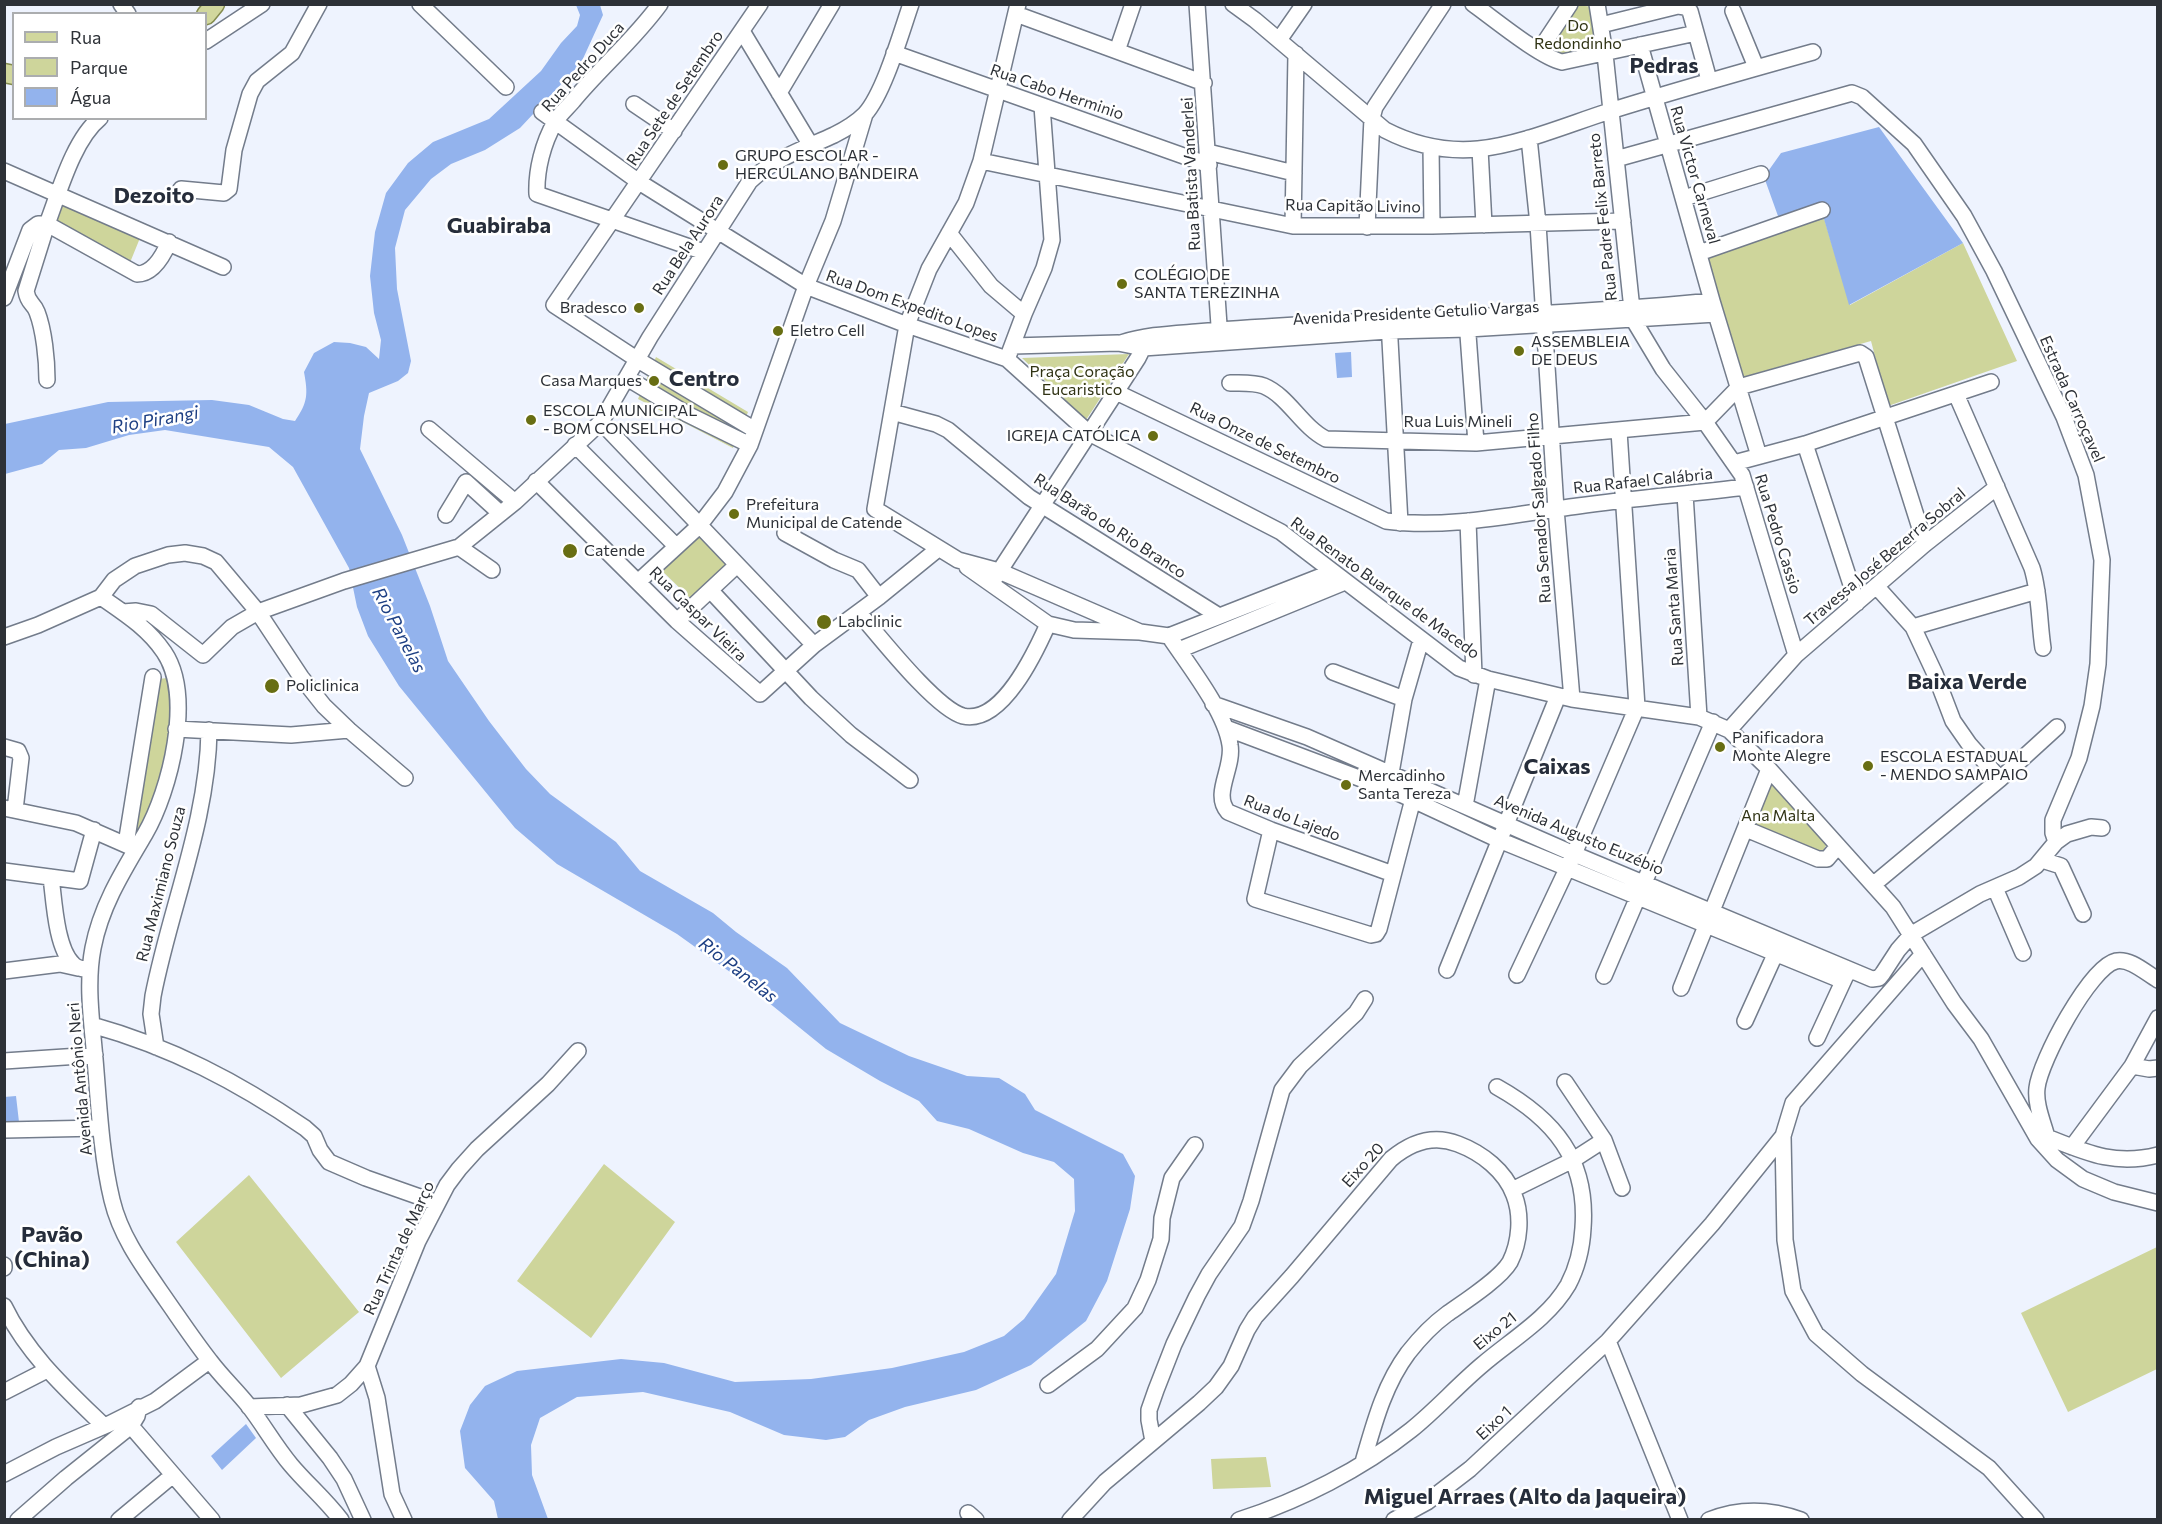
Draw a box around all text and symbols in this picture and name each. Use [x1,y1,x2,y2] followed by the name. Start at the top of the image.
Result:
[12,12,207,120] legend
[1534,16,1622,54] park label: Do Redondinho
[538,18,628,116] street label: Rua Pedro Duca
[70,26,101,48] text: Rua
[623,27,727,169] street label: Rua Sete de Setembro
[1629,53,1699,79] district label: Pedras
[70,56,128,78] text: Parque
[988,60,1126,124] street label: Rua Cabo Herminio
[70,86,111,108] text: Água
[1177,97,1205,251] street label: Rua Batista Vanderlei
[1666,104,1724,246] street label: Rua Victor Carneval
[1585,132,1621,302] street label: Rua Padre Felix Barreto
[735,146,919,184] place label: GRUPO ESCOLAR - HERCULANO BANDEIRA
[716,158,730,172] marker: GRUPO ESCOLAR - HERCULANO BANDEIRA
[114,183,194,209] district label: Dezoito
[649,191,727,299] street label: Rua Bela Aurora
[1285,195,1421,217] street label: Rua Capitão Livino
[447,213,551,239] district label: Guabiraba
[1134,265,1280,303] place label: COLÉGIO DE SANTA TEREZINHA
[823,266,1001,346] street label: Rua Dom Expedito Lopes
[1115,277,1129,291] marker: COLÉGIO DE SANTA TEREZINHA
[1292,297,1540,329] street label: Avenida Presidente Getulio Vargas
[560,298,627,318] place label: Bradesco
[632,301,646,315] marker: Bradesco
[790,321,865,341] place label: Eletro Cell
[771,324,785,338] marker: Eletro Cell
[1531,332,1630,370] place label: ASSEMBLEIA DE DEUS
[2035,333,2109,465] street label: Estrada Carroçavel
[1512,344,1526,358] marker: ASSEMBLEIA DE DEUS
[1030,362,1134,400] park label: Praça Coração Eucaristico
[669,366,739,392] district label: Centro
[540,371,642,391] place label: Casa Marques
[647,374,661,388] marker: Casa Marques
[1187,398,1343,488] street label: Rua Onze de Setembro
[543,401,697,439] place label: ESCOLA MUNICIPAL - BOM CONSELHO
[110,402,200,438] water label: Rio Pirangi
[1404,412,1512,432] street label: Rua Luis Mineli
[1523,412,1555,604] street label: Rua Senador Salgado Filho
[524,413,538,427] marker: ESCOLA MUNICIPAL - BOM CONSELHO
[1007,426,1141,446] place label: IGREJA CATÓLICA
[1146,429,1160,443] marker: IGREJA CATÓLICA
[1572,464,1714,498] street label: Rua Rafael Calábria
[1030,470,1190,582] street label: Rua Barão do Rio Branco
[1751,472,1805,596] street label: Rua Pedro Cassio
[1800,484,1970,630] street label: Travessa José Bezerra Sobral
[746,495,902,533] place label: Prefeitura Municipal de Catende
[727,507,741,521] marker: Prefeitura Municipal de Catende
[1287,513,1483,663] street label: Rua Renato Buarque de Macedo
[584,541,645,561] place label: Catende
[561,542,579,560] marker: Catende
[1660,547,1688,667] street label: Rua Santa Maria
[645,563,751,665] street label: Rua Gaspar Vieira
[367,584,431,676] water label: Rio Panelas
[838,612,902,632] place label: Labclinic
[815,613,833,631] marker: Labclinic
[1907,669,2027,695] district label: Baixa Verde
[286,676,359,696] place label: Policlinica
[263,677,281,695] marker: Policlinica
[1732,728,1831,766] place label: Panificadora Monte Alegre
[1713,740,1727,754] marker: Panificadora Monte Alegre
[1880,747,2028,785] place label: ESCOLA ESTADUAL - MENDO SAMPAIO
[1523,754,1591,780] district label: Caixas
[1861,759,1875,773] marker: ESCOLA ESTADUAL - MENDO SAMPAIO
[1358,766,1451,804] place label: Mercadinho Santa Tereza
[1339,778,1353,792] marker: Mercadinho Santa Tereza
[1241,791,1343,845] street label: Rua do Lajedo
[1491,791,1667,879] street label: Avenida Augusto Euzébio
[132,804,190,964] street label: Rua Maximiano Souza
[1741,806,1815,826] park label: Ana Malta
[694,933,782,1007] water label: Rio Panelas
[64,1002,96,1156] street label: Avenida Antônio Neri
[1338,1139,1388,1191] street label: Eixo 20
[360,1178,438,1318] street label: Rua Trinta de Março
[14,1222,90,1274] district label: Pavão (China)
[1469,1308,1521,1354] street label: Eixo 21
[1472,1402,1516,1444] street label: Eixo 1
[1364,1484,1686,1510] district label: Miguel Arraes (Alto da Jaqueira)

